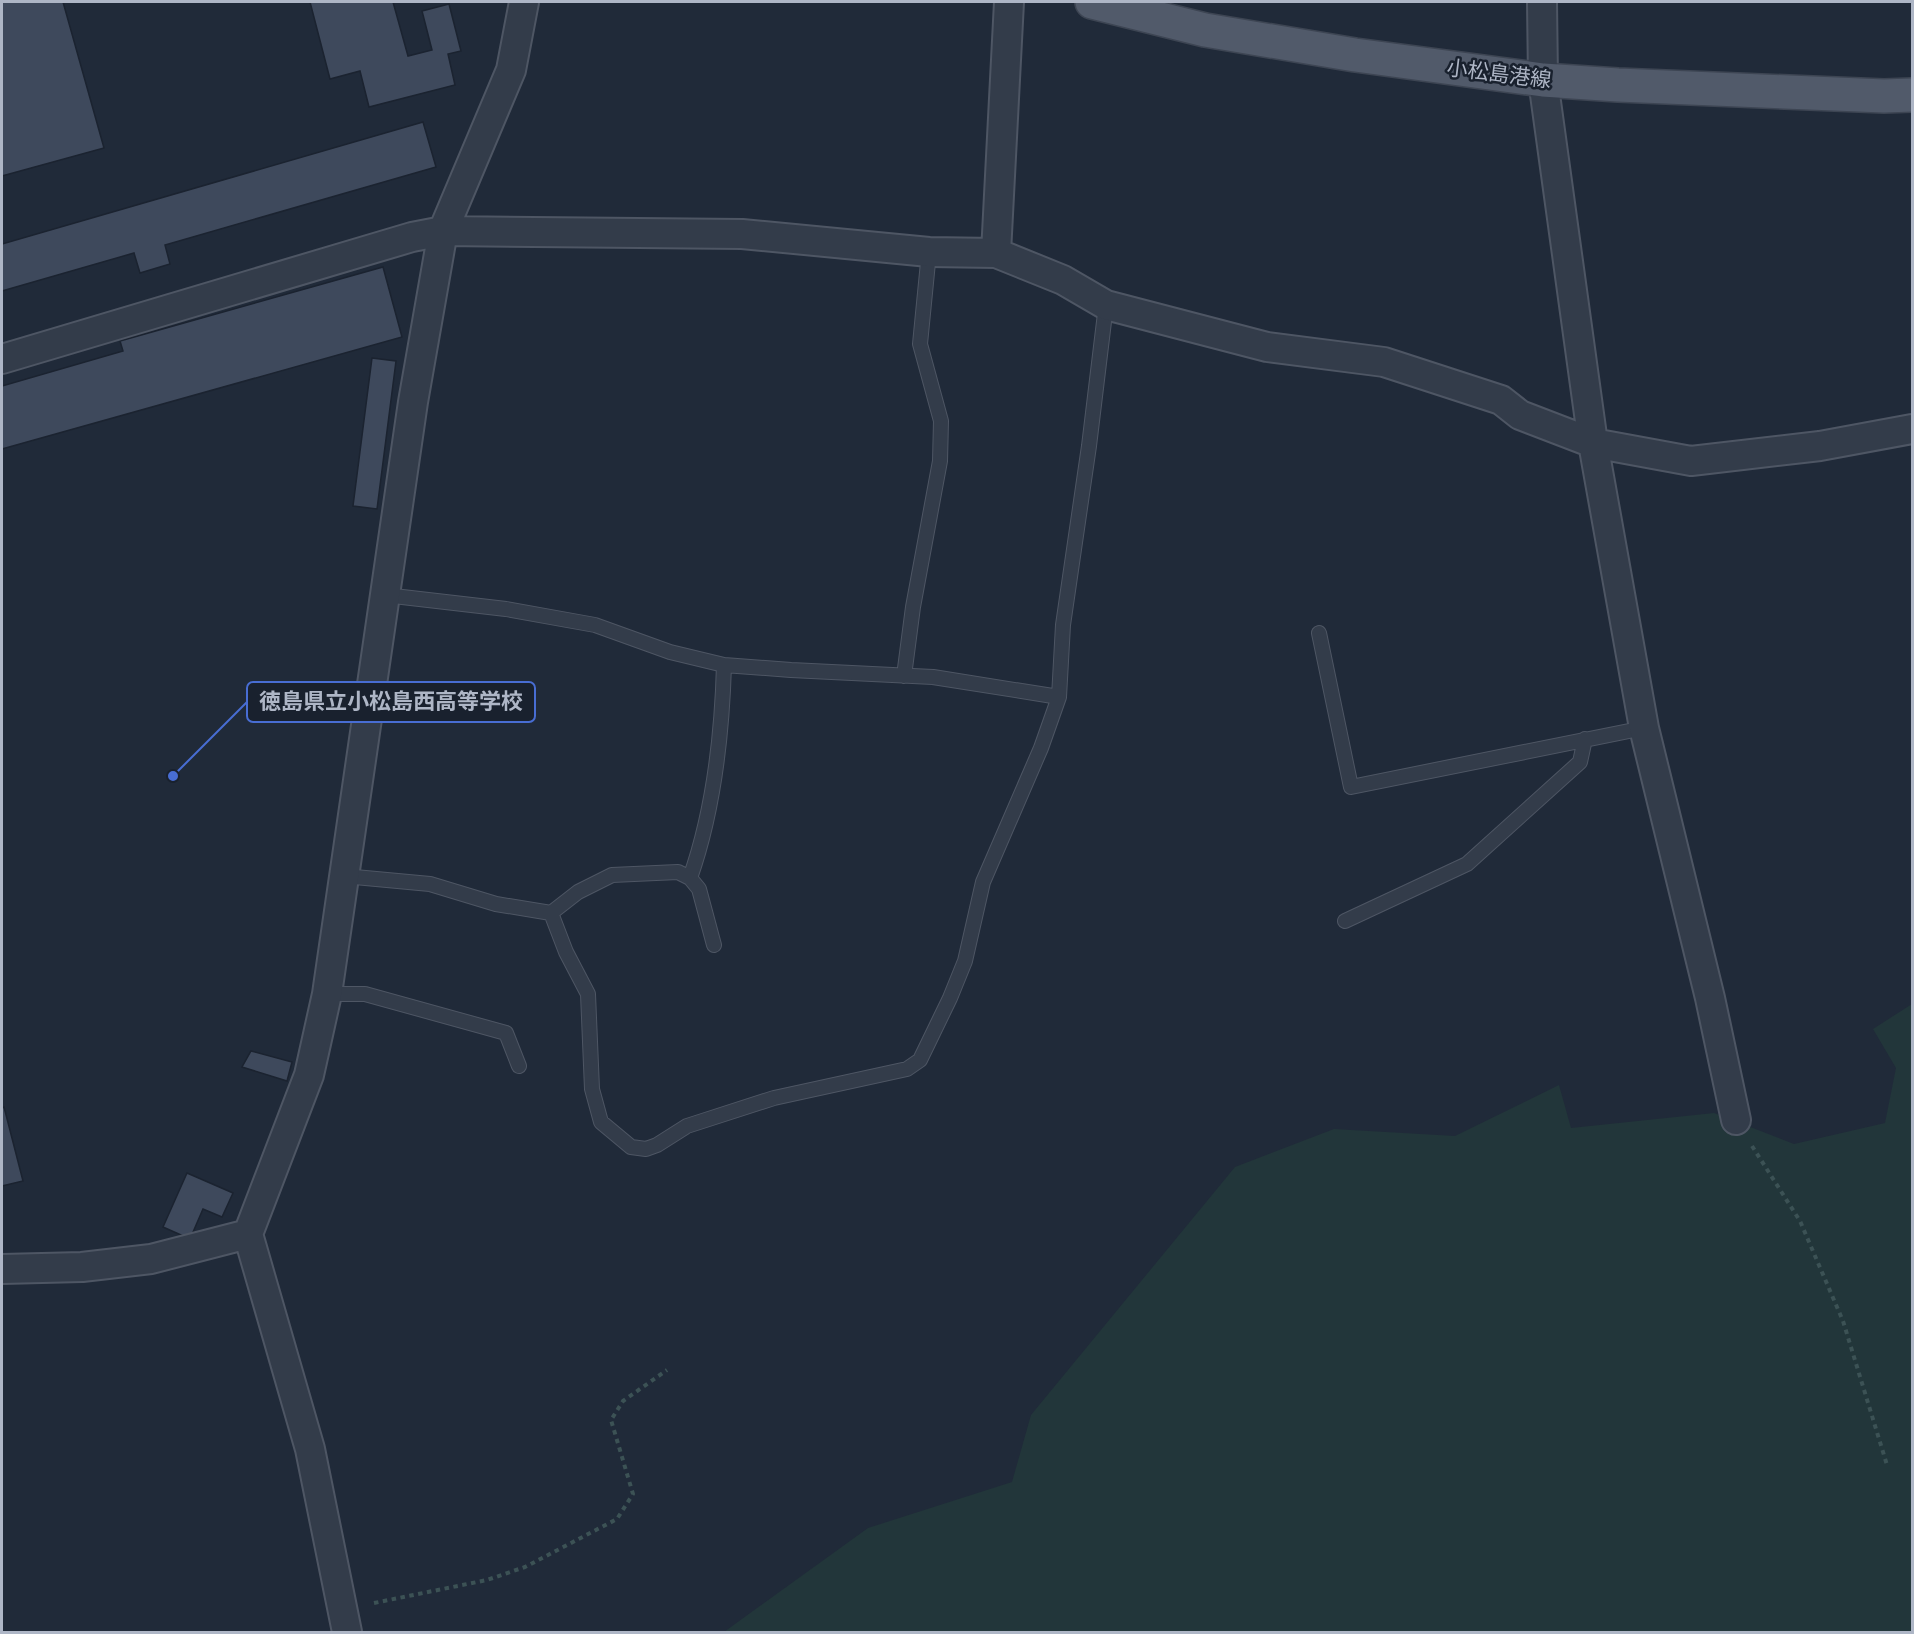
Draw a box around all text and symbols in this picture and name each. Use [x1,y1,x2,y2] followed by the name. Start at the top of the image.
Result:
[1445,55,1553,92] street label: 小松島港線
[247,682,535,722] callout: 徳島県立小松島西高等学校
[259,688,523,715] text: 徳島県立小松島西高等学校

